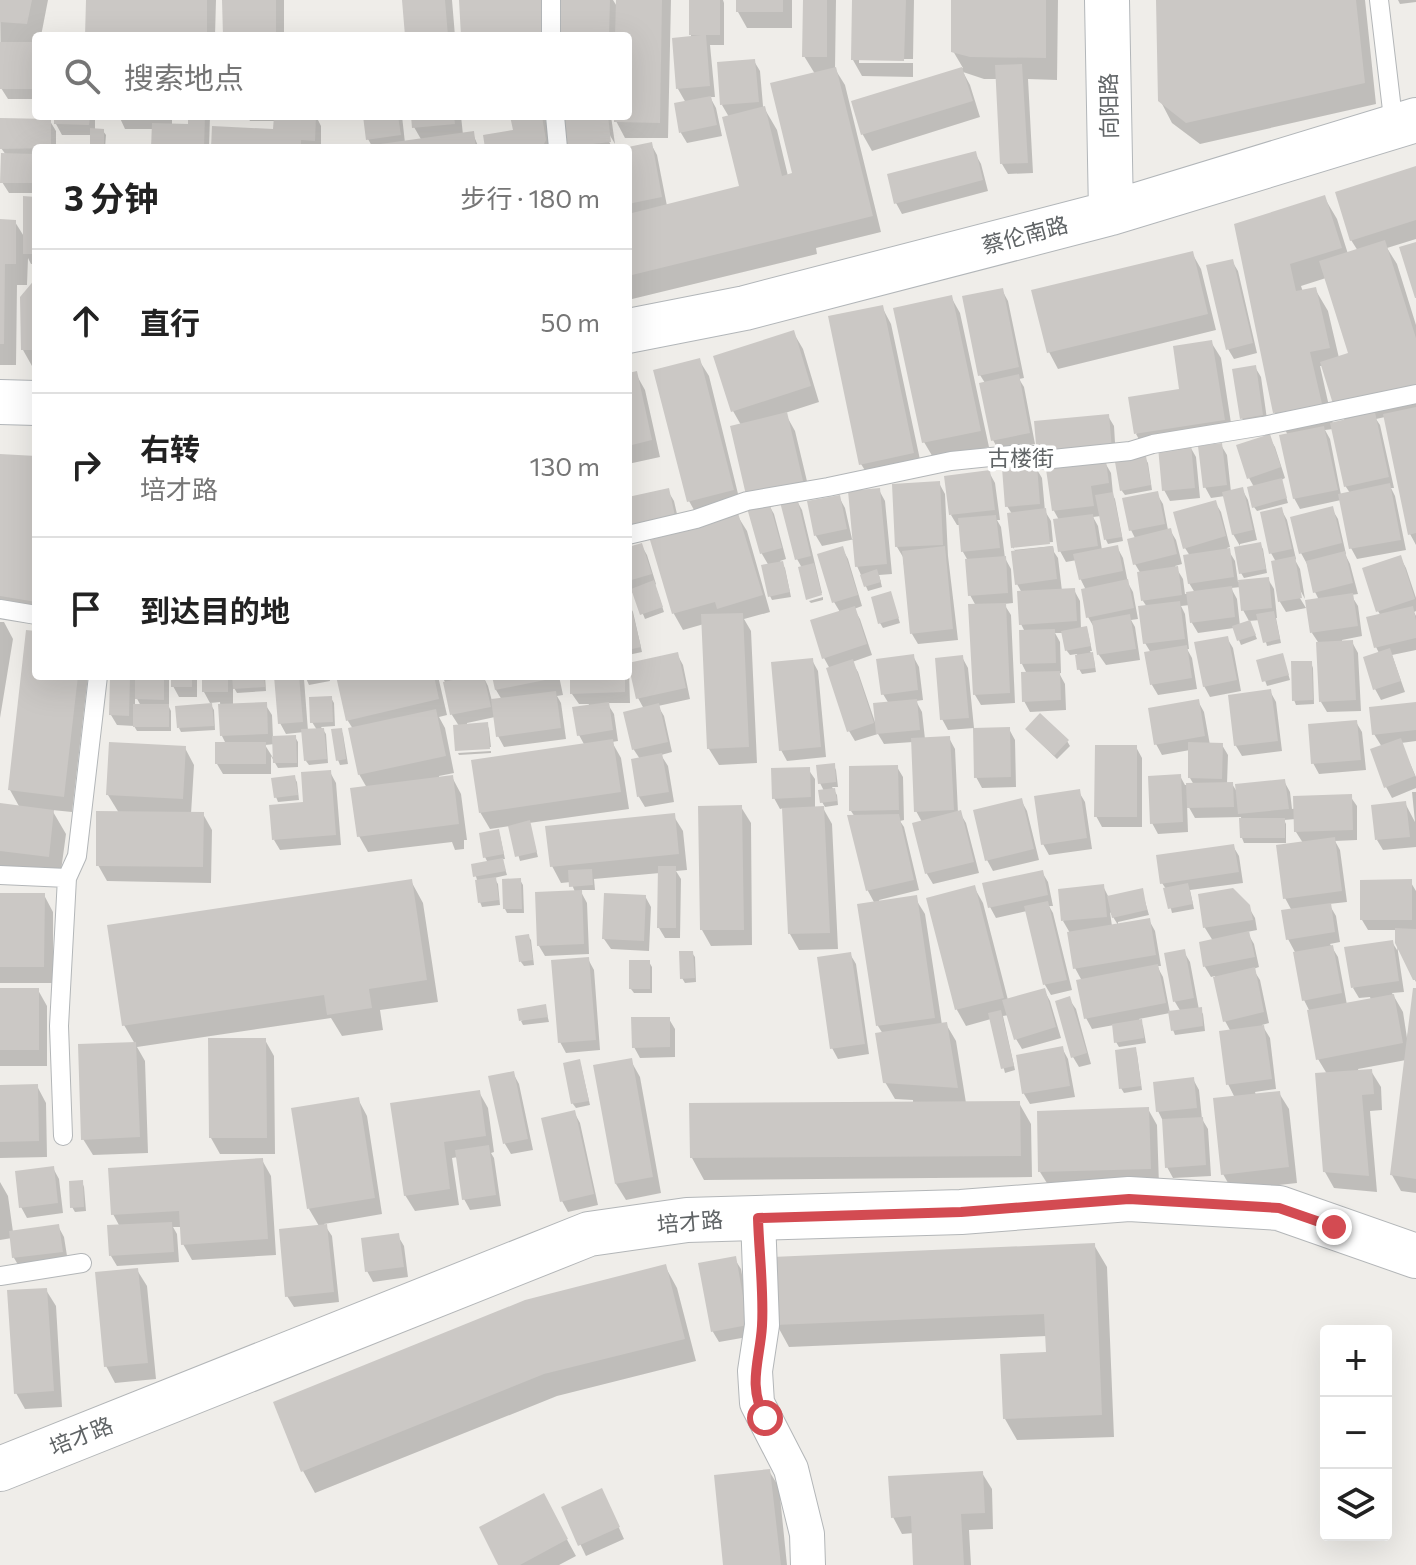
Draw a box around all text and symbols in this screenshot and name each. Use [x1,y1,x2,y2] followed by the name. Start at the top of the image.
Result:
[32,32,632,120] search box
[60,54,104,98] icon: search
[124,58,244,95] text: 搜索地点
[1094,73,1123,139] street label: 向阳路
[64,176,158,218] text: 3 分钟
[460,182,600,213] text: 步行 · 180 m
[979,210,1071,259] street label: 蔡伦南路
[64,299,108,343] icon: ahead
[140,303,200,340] text: 直行
[540,306,600,337] text: 50 m
[140,429,200,466] text: 右转
[64,443,108,487] icon: right
[988,444,1054,471] street label: 古楼街
[529,450,600,481] text: 130 m
[140,473,218,504] text: 培才路
[64,587,108,631] icon: arrive
[140,591,290,628] text: 到达目的地
[656,1205,724,1238] street label: 培才路
[1316,1209,1352,1245] route end
[1320,1325,1392,1541] map controls
[1320,1325,1392,1397] button: +
[1320,1397,1392,1469] button: −
[747,1400,783,1436] route start
[45,1411,116,1460] street label: 培才路
[1320,1469,1392,1541] button: layers

